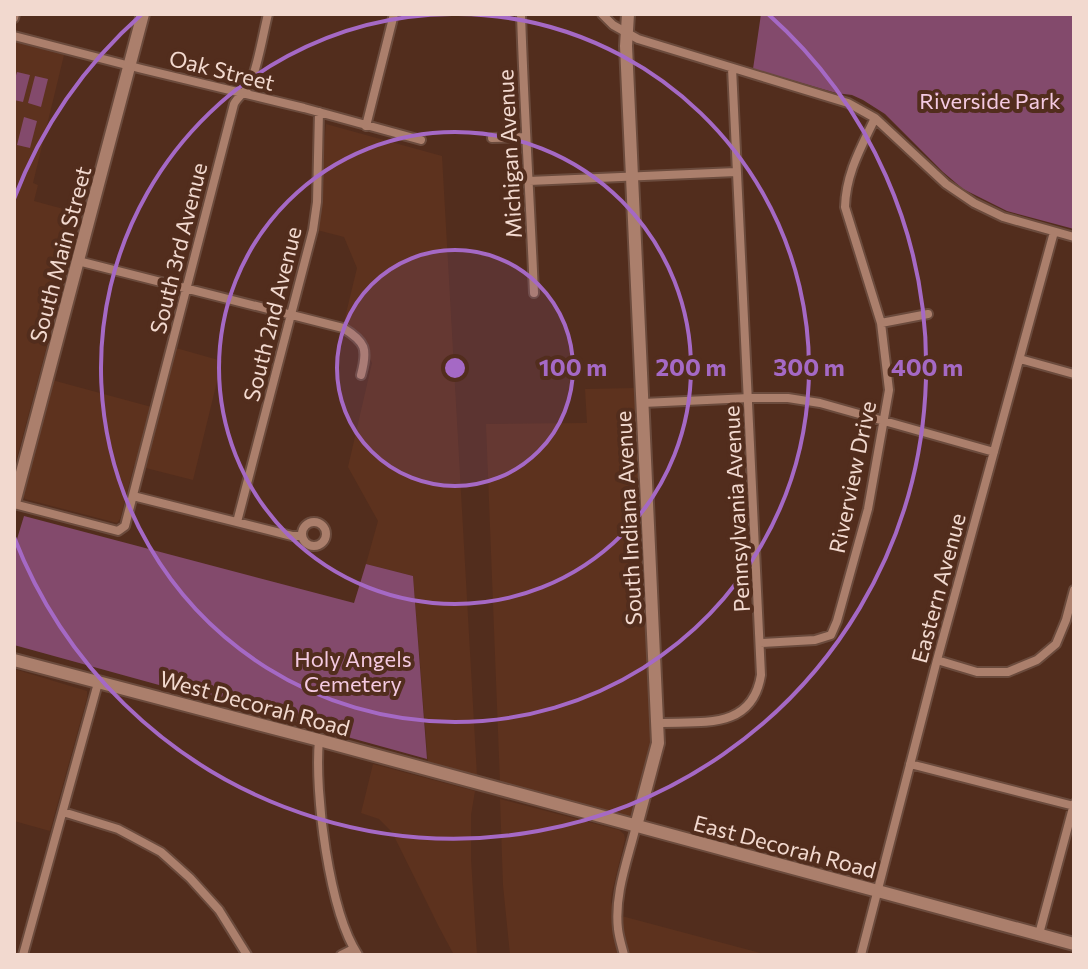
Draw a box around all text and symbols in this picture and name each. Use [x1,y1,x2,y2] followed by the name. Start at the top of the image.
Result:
[166,44,278,96] street label: Oak Street
[491,69,527,239] street label: Michigan Avenue
[919,87,1061,114] park label: Riverside Park
[144,160,212,336] street label: South 3rd Avenue
[24,163,96,345] street label: South Main Street
[237,224,307,404] street label: South 2nd Avenue
[539,352,607,381] text: 100 m
[656,352,726,381] text: 200 m
[773,352,845,381] text: 300 m
[891,352,963,381] text: 400 m
[441,354,469,382] centre of rings
[823,398,881,556] street label: Riverview Drive
[717,405,755,613] street label: Pennsylvania Avenue
[609,410,647,626] street label: South Indiana Avenue
[905,510,971,666] street label: Eastern Avenue
[294,645,412,697] park label: Holy Angels Cemetery
[157,665,353,741] street label: West Decorah Road
[691,809,879,883] street label: East Decorah Road

